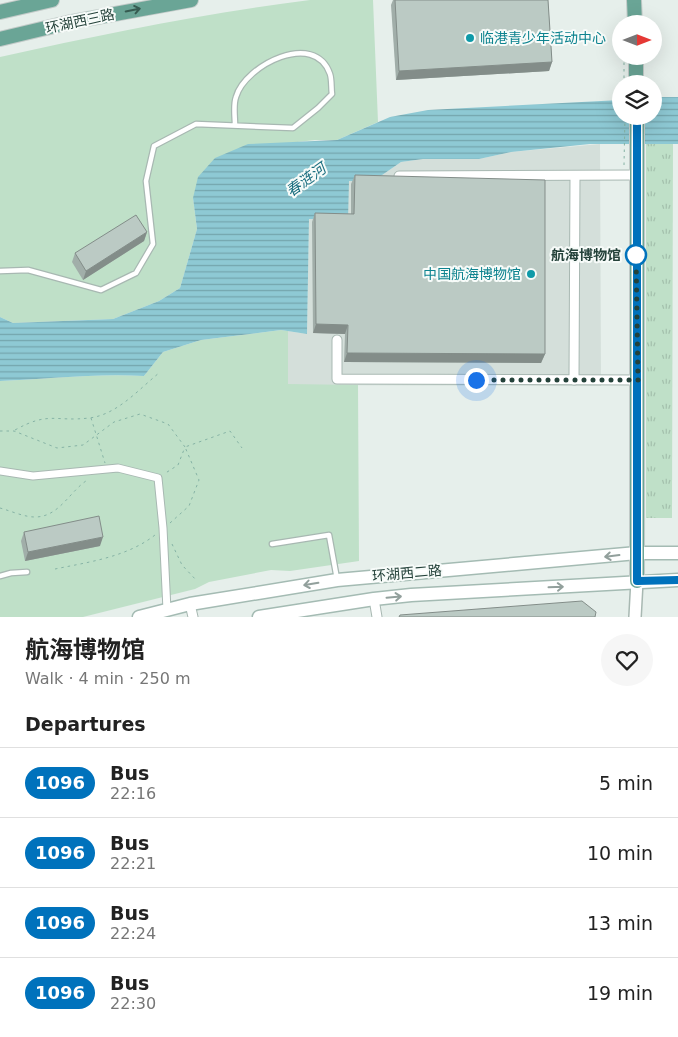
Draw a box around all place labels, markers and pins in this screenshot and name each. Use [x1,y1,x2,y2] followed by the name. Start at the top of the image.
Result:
[480,30,606,46] place label: 临港青少年活动中心
[464,32,476,44] marker: 临港青少年活动中心
[625,244,647,266] marker: 航海博物馆
[551,247,621,263] place label: 航海博物馆
[423,266,521,282] place label: 中国航海博物馆
[525,268,537,280] marker: 中国航海博物馆

